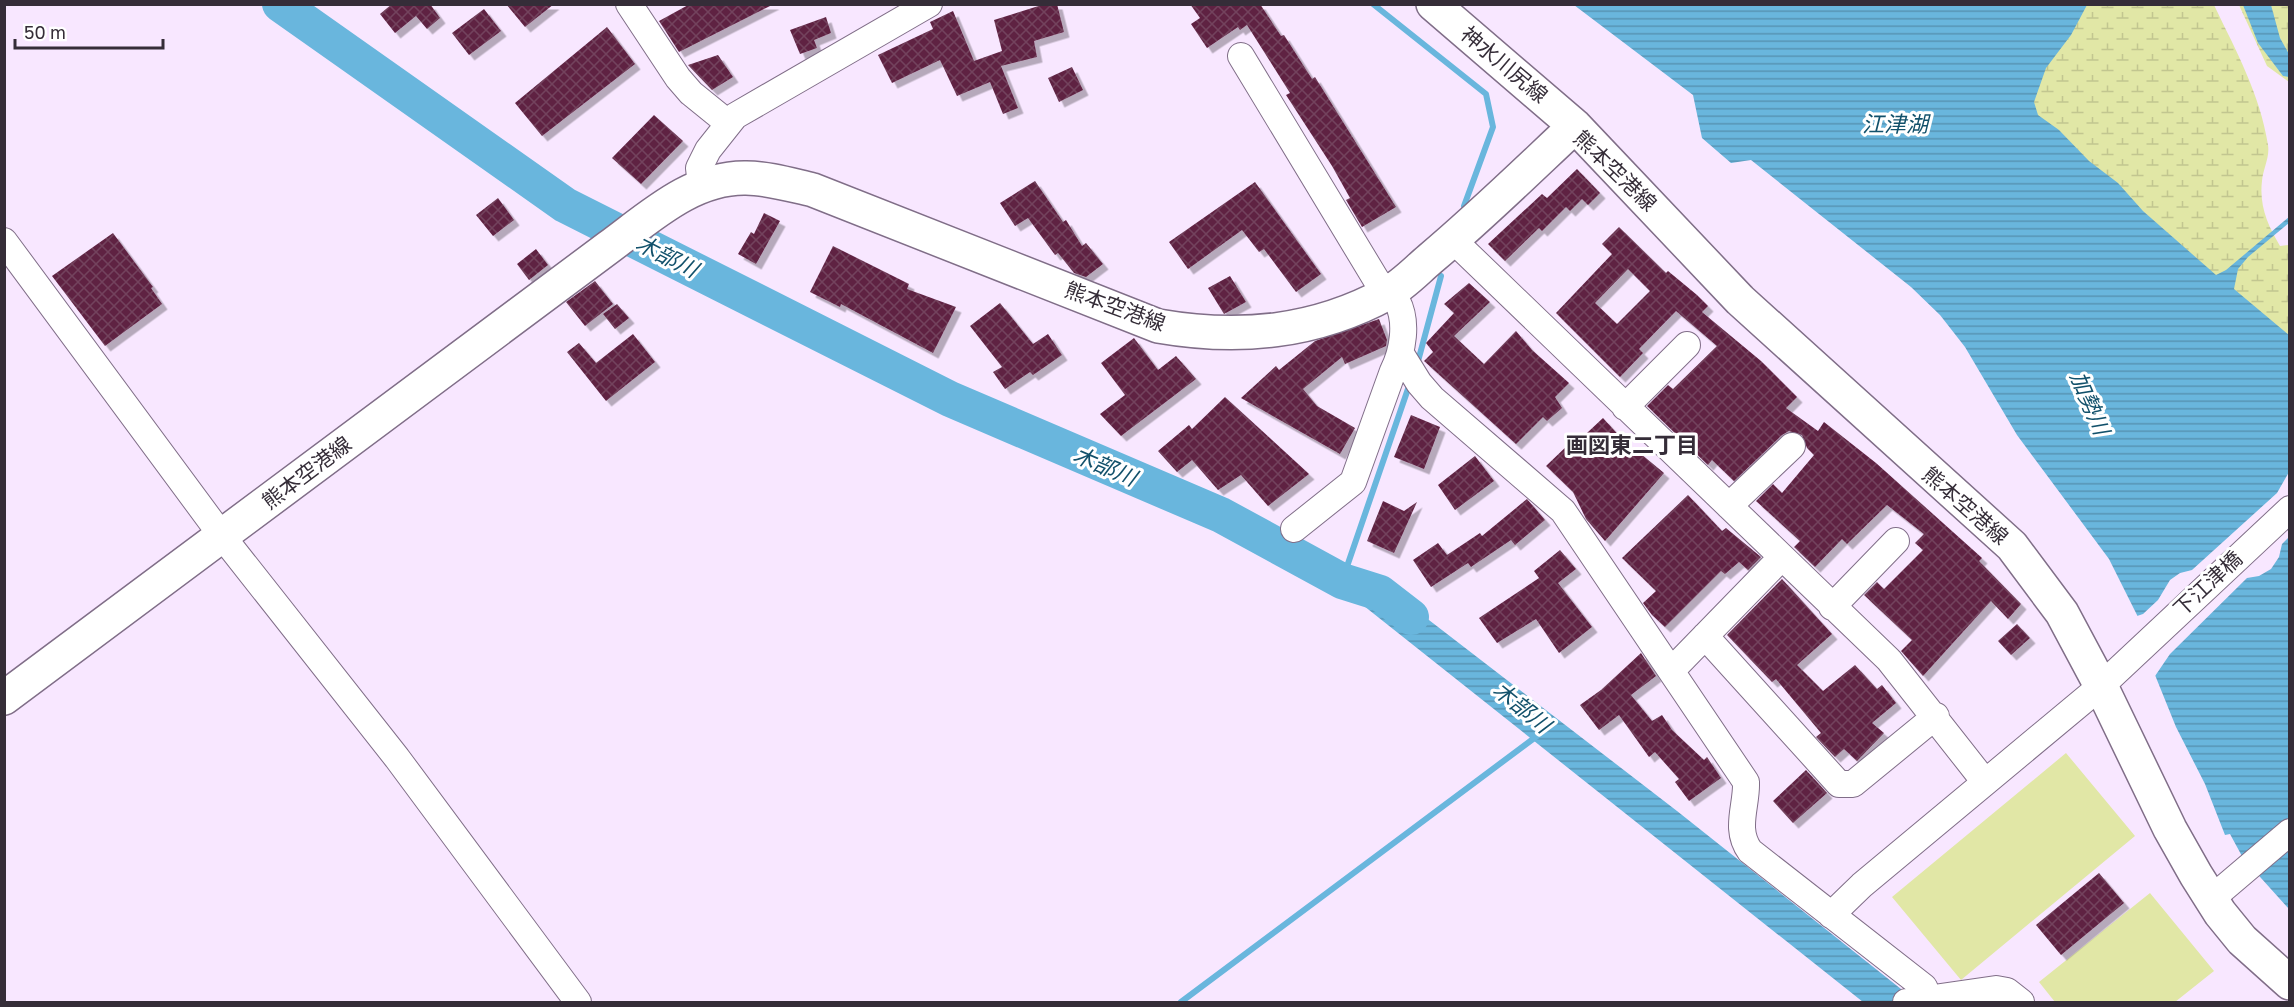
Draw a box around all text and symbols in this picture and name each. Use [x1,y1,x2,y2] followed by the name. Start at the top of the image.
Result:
[15,12,164,50] scale bar
[24,21,66,43] text: 50 m
[1456,21,1553,108] street label: 神水川尻線
[1862,110,1931,137] water label: 江津湖
[1569,124,1662,216] street label: 熊本空港線
[632,229,705,283] water label: 木部川
[1062,276,1169,336] street label: 熊本空港線
[2065,367,2117,440] water label: 加勢川
[257,430,356,514] street label: 熊本空港線
[1566,431,1698,458] district label: 画図東二丁目
[1070,440,1143,492] water label: 木部川
[1918,461,2014,549] street label: 熊本空港線
[2168,545,2247,621] street label: 下江津橋
[1488,675,1558,739] water label: 木部川

